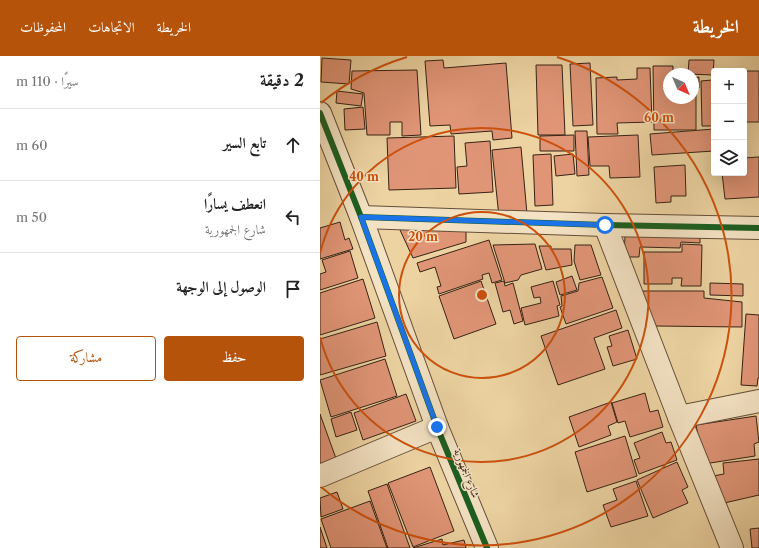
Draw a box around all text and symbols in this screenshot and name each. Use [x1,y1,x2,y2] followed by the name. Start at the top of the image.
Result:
[693,15,739,38] text: الخريطة
[20,18,66,36] text: المحفوظات
[88,18,135,36] text: الاتجاهات
[157,18,191,36] text: الخريطة
[663,68,699,104] north arrow
[711,68,747,176] map controls
[711,68,747,104] button: +
[260,70,304,90] text: 2 دقيقة
[16,73,79,89] text: سيرًا · 110 m
[711,104,747,140] button: −
[644,110,674,125] text: 60 m
[223,133,266,152] text: تابع السير
[282,134,304,156] icon: ahead
[16,137,47,153] text: 60 m
[711,140,747,176] button: layers
[349,169,379,184] text: 40 m
[204,194,266,213] text: انعطف يسارًا
[282,206,304,228] icon: left
[16,209,47,225] text: 50 m
[596,216,614,234] route start
[205,221,266,237] text: شارع الجمهورية
[408,229,438,244] text: 20 m
[176,277,266,296] text: الوصول إلى الوجهة
[282,278,304,300] icon: arrive
[475,288,489,302] centre of rings
[16,336,156,381] button: مشاركة
[164,336,304,381] button: حفظ
[428,418,446,436] route end
[448,446,483,501] street label: شارع الجمهورية

